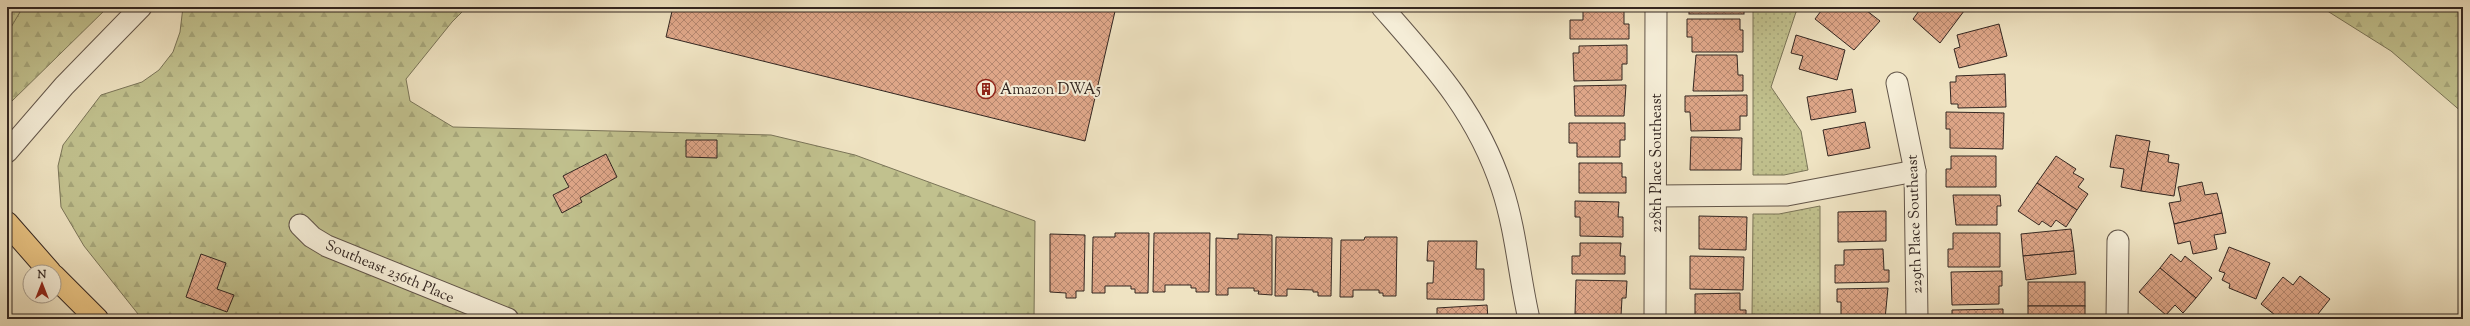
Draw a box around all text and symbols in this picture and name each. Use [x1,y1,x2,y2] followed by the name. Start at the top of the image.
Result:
[975,78,997,100] building icon: Amazon DWA5
[1000,80,1101,101] place label: Amazon DWA5
[1647,93,1668,233] street label: 228th Place Southeast
[1903,154,1928,294] street label: 229th Place Southeast
[322,236,457,309] street label: Southeast 236th Place
[22,264,62,304] north arrow
[37,267,47,283] text: N

